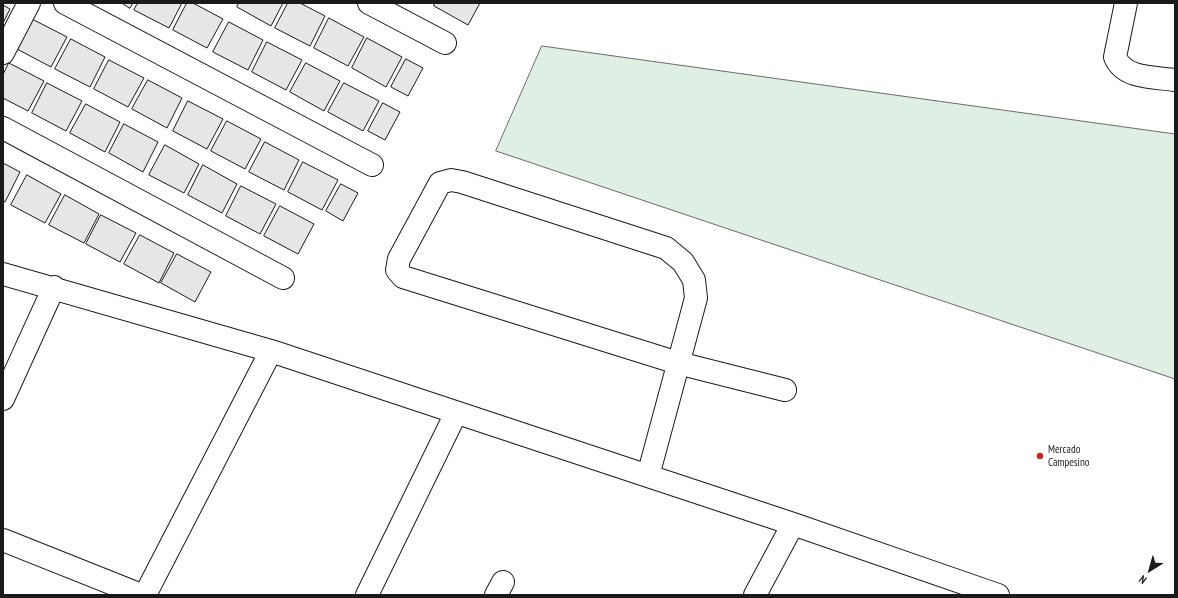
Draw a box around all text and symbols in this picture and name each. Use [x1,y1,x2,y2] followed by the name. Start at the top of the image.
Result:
[1048,443,1089,469] place label: Mercado Campesino
[1035,451,1045,461] marker: Mercado Campesino
[1130,550,1170,590] north arrow
[1136,572,1149,587] text: N

